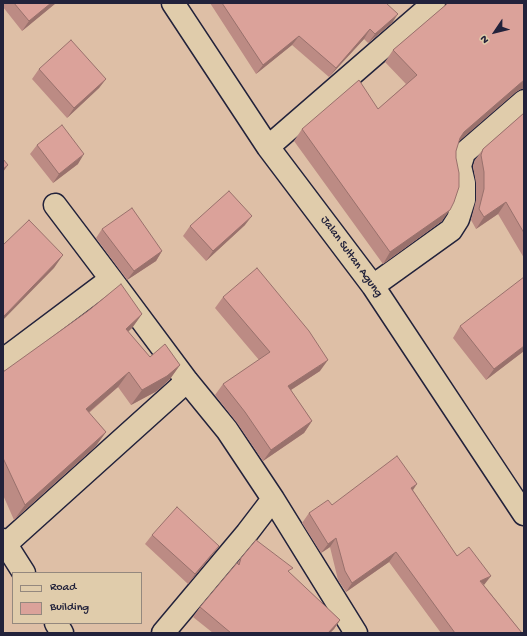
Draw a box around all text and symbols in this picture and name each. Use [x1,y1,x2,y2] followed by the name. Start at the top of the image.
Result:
[475,12,515,52] north arrow
[478,32,492,45] text: N
[317,214,385,300] street label: Jalan Sultan Agung
[12,572,142,624] legend
[50,581,76,595] text: Road
[50,601,89,615] text: Building

